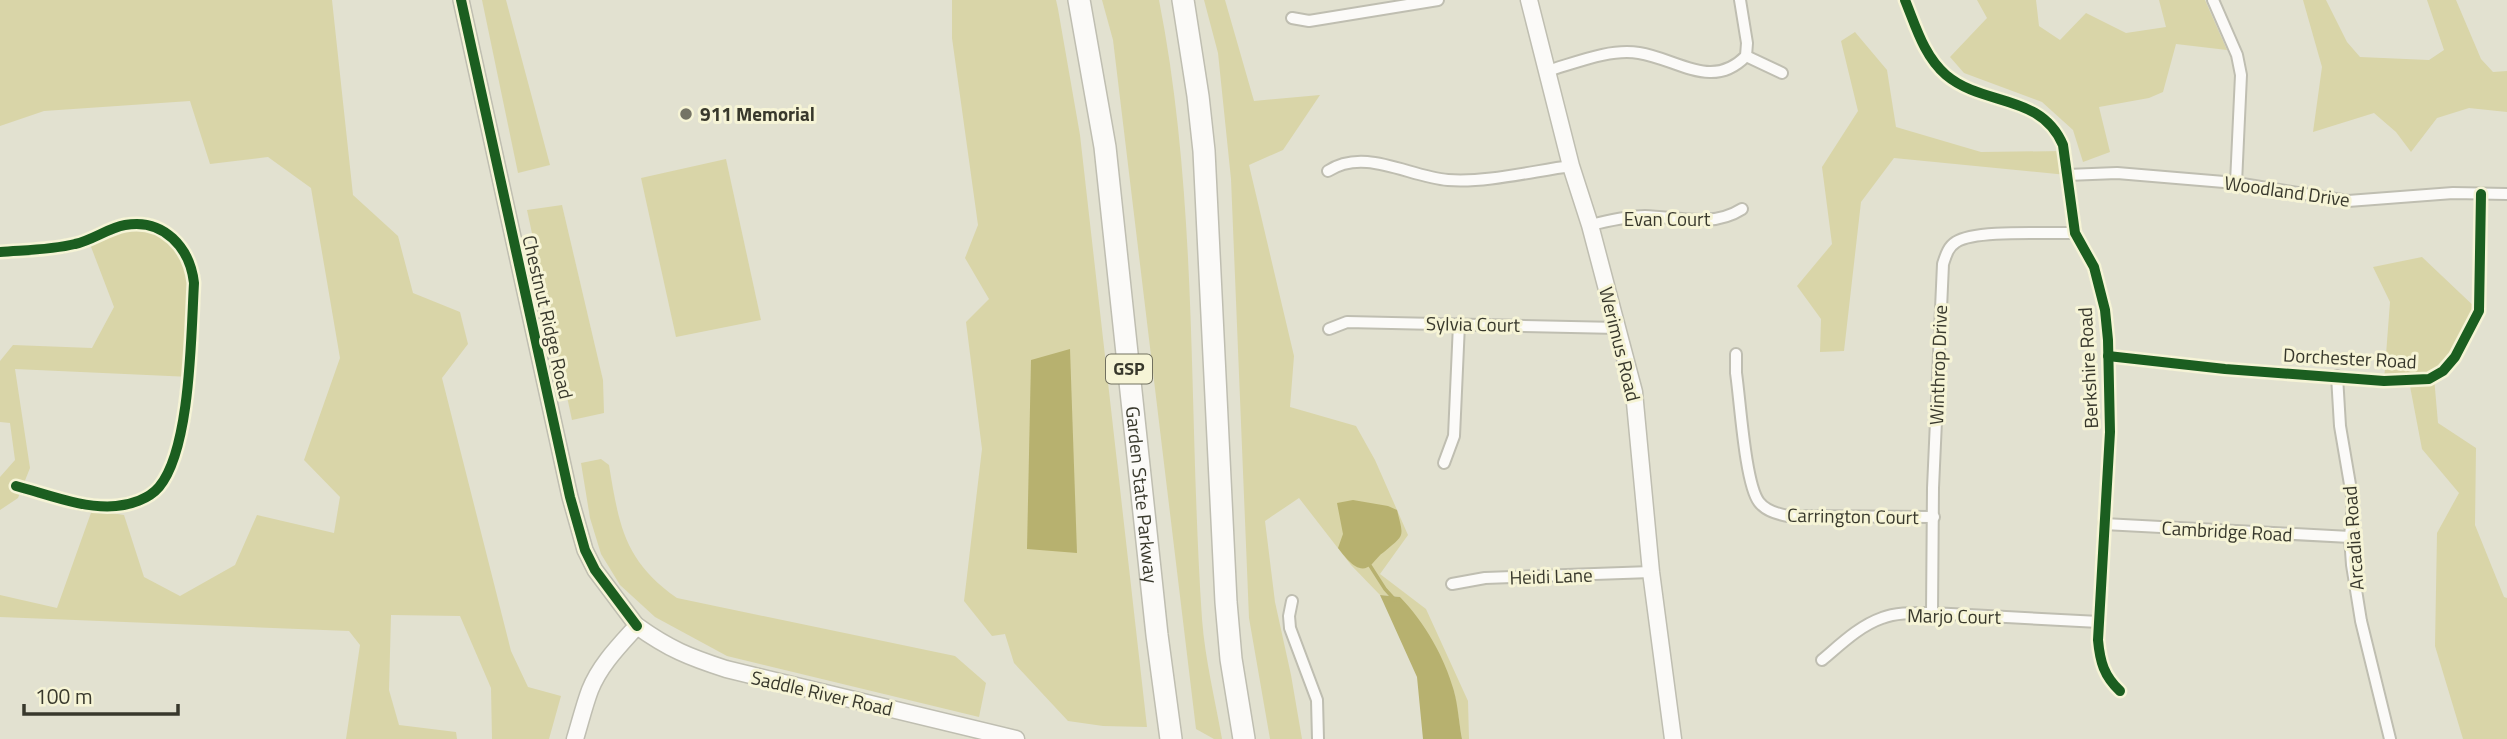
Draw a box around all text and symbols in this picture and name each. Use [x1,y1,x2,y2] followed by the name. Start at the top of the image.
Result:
[700,99,815,128] place label: 911 Memorial
[678,106,694,122] marker: 911 Memorial
[2222,167,2352,214] street label: Woodland Drive
[1624,204,1711,233] street label: Evan Court
[516,232,581,402] street label: Chestnut Ridge Road
[1592,284,1649,404] street label: Werimus Road
[1921,304,1954,426] street label: Winthrop Drive
[2070,307,2105,429] street label: Berkshire Road
[1426,308,1521,339] street label: Sylvia Court
[2282,340,2418,375] street label: Dorchester Road
[1106,354,1152,384] road number: GSP
[1119,405,1166,585] street label: Garden State Parkway
[2334,485,2371,591] street label: Arcadia Road
[1787,500,1919,531] street label: Carrington Court
[2161,513,2293,548] street label: Cambridge Road
[1509,560,1593,591] street label: Heidi Lane
[1907,600,2002,631] street label: Marjo Court
[748,662,896,723] street label: Saddle River Road
[24,672,178,716] scale bar
[35,680,92,712] text: 100 m

